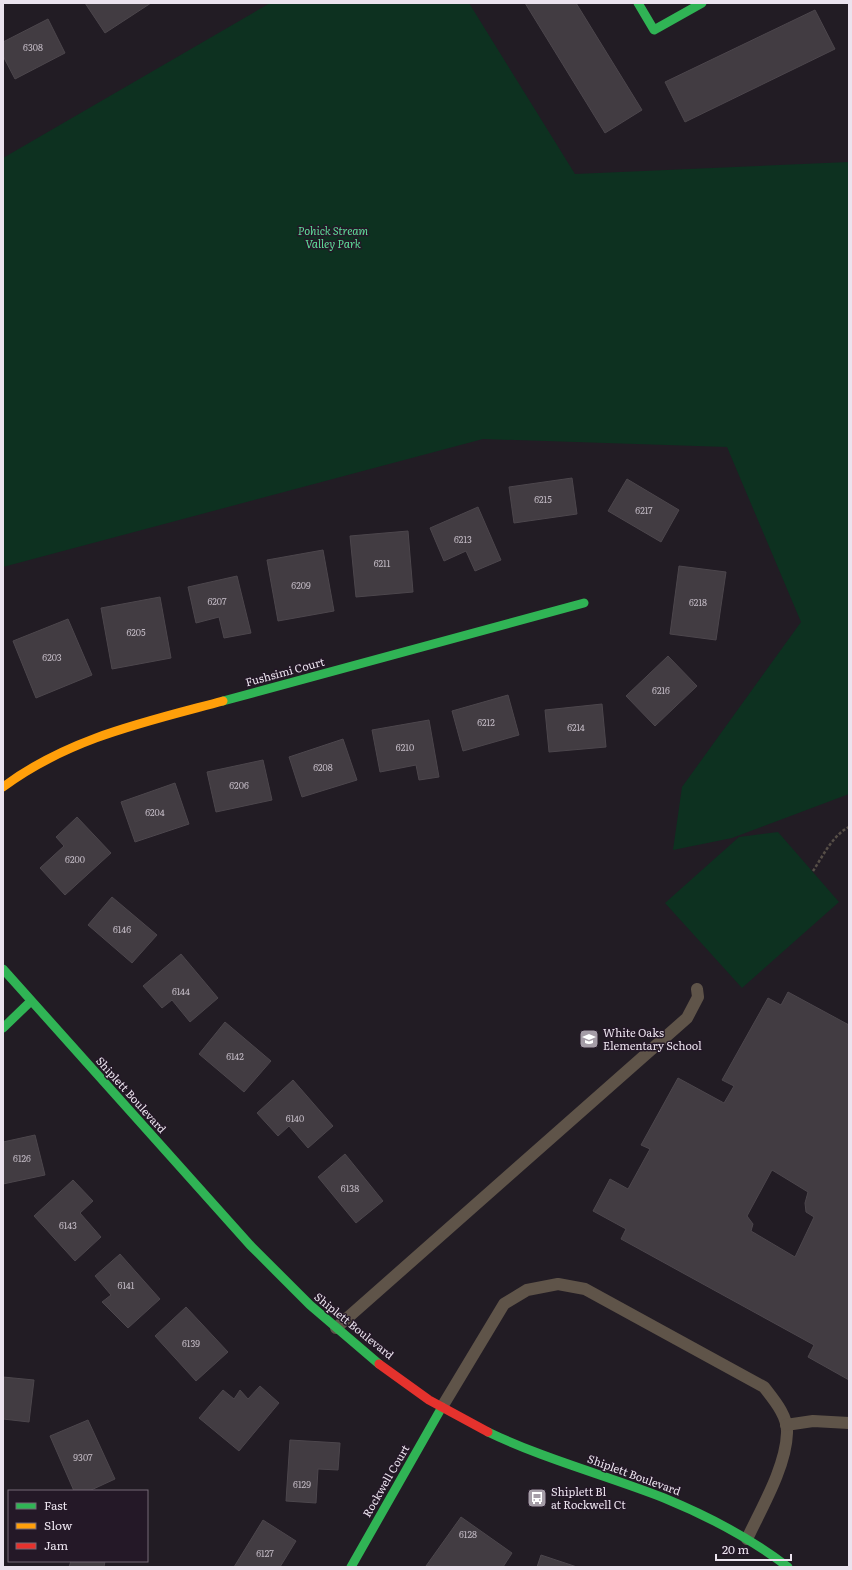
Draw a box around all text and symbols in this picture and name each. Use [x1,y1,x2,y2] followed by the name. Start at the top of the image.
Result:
[23,40,43,54] house number: 6308
[298,222,369,251] park label: Pohick Stream Valley Park
[534,492,552,506] house number: 6215
[635,503,653,517] house number: 6217
[454,532,472,546] house number: 6213
[374,556,391,570] house number: 6211
[291,578,311,592] house number: 6209
[207,594,227,608] house number: 6207
[689,595,707,609] house number: 6218
[126,625,146,639] house number: 6205
[42,650,62,664] house number: 6203
[243,653,327,689] street label: Fushsimi Court
[652,683,670,697] house number: 6216
[477,715,495,729] house number: 6212
[567,720,585,734] house number: 6214
[396,740,414,754] house number: 6210
[313,760,333,774] house number: 6208
[229,778,249,792] house number: 6206
[145,805,165,819] house number: 6204
[65,852,85,866] house number: 6200
[113,922,131,936] house number: 6146
[172,984,190,998] house number: 6144
[603,1024,702,1053] place label: White Oaks Elementary School
[578,1028,600,1050] school or university icon: White Oaks Elementary School
[226,1049,244,1063] house number: 6142
[93,1053,171,1136] street label: Shiplett Boulevard
[286,1111,304,1125] house number: 6140
[13,1151,31,1165] house number: 6126
[341,1181,359,1195] house number: 6138
[59,1218,77,1232] house number: 6143
[118,1278,135,1292] house number: 6141
[311,1288,398,1362] street label: Shiplett Boulevard
[182,1336,200,1350] house number: 6139
[358,1441,413,1520] street label: Rockwell Court
[73,1450,93,1464] house number: 9307
[586,1450,683,1498] street label: Shiplett Boulevard
[293,1477,311,1491] house number: 6129
[551,1483,626,1512] place label: Shiplett Bl at Rockwell Ct
[526,1487,548,1509] bus stop icon: Shiplett Bl at Rockwell Ct
[8,1490,148,1562] legend
[44,1496,68,1514] text: Fast
[44,1516,73,1534] text: Slow
[459,1527,477,1541] house number: 6128
[44,1536,69,1554] text: Jam
[716,1536,791,1562] scale bar
[722,1540,749,1558] text: 20 m
[256,1546,274,1560] house number: 6127

